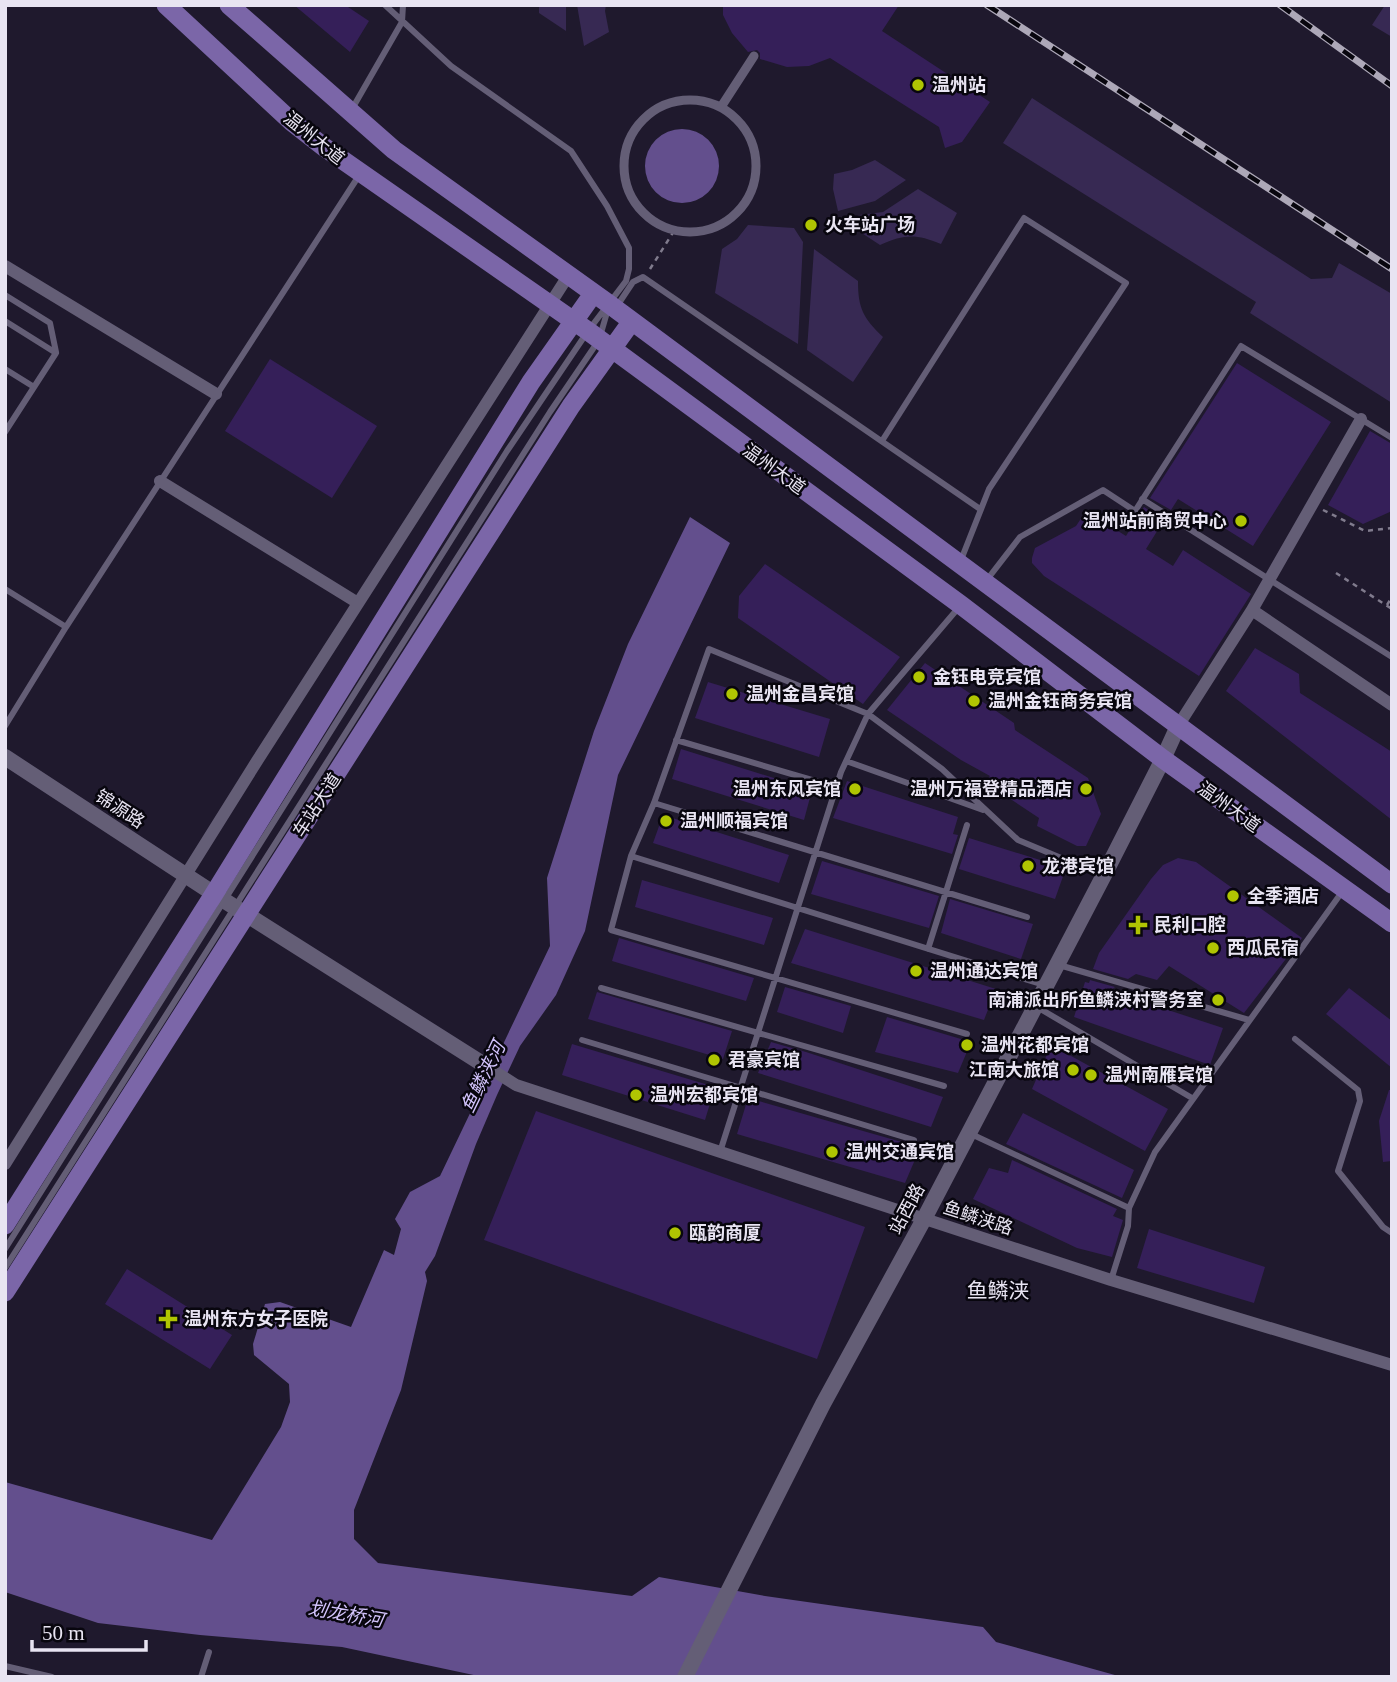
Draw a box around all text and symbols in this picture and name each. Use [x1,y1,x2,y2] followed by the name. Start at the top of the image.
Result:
[932,75,986,95] place label: 温州站
[910,77,926,93] marker: 温州站
[280,108,348,168] street label: 温州大道
[825,215,915,235] place label: 火车站广场
[803,217,819,233] marker: 火车站广场
[739,440,809,498] street label: 温州大道
[1083,511,1227,531] place label: 温州站前商贸中心
[1233,513,1249,529] marker: 温州站前商贸中心
[933,667,1041,687] place label: 金钰电竞宾馆
[911,669,927,685] marker: 金钰电竞宾馆
[746,684,854,704] place label: 温州金昌宾馆
[724,686,740,702] marker: 温州金昌宾馆
[988,691,1132,711] place label: 温州金钰商务宾馆
[966,693,982,709] marker: 温州金钰商务宾馆
[289,769,345,841] street label: 车站大道
[1194,778,1264,836] street label: 温州大道
[733,779,841,799] place label: 温州东风宾馆
[910,779,1072,799] place label: 温州万福登精品酒店
[847,781,863,797] marker: 温州东风宾馆
[1078,781,1094,797] marker: 温州万福登精品酒店
[92,786,148,832] street label: 锦源路
[680,811,788,831] place label: 温州顺福宾馆
[658,813,674,829] marker: 温州顺福宾馆
[1042,856,1114,876] place label: 龙港宾馆
[1020,858,1036,874] marker: 龙港宾馆
[1247,886,1319,906] place label: 全季酒店
[1225,888,1241,904] marker: 全季酒店
[1128,915,1148,935] marker: 民利口腔
[1154,915,1226,935] place label: 民利口腔
[1227,938,1299,958] place label: 西瓜民宿
[1205,940,1221,956] marker: 西瓜民宿
[930,961,1038,981] place label: 温州通达宾馆
[908,963,924,979] marker: 温州通达宾馆
[988,990,1204,1010] place label: 南浦派出所鱼鳞浃村警务室
[1210,992,1226,1008] marker: 南浦派出所鱼鳞浃村警务室
[457,1035,511,1116] water label: 鱼鳞浃河
[981,1035,1089,1055] place label: 温州花都宾馆
[959,1037,975,1053] marker: 温州花都宾馆
[728,1049,800,1070] place label: 君豪宾馆
[706,1052,722,1068] marker: 君豪宾馆
[969,1060,1059,1080] place label: 江南大旅馆
[1065,1062,1081,1078] marker: 江南大旅馆
[1105,1065,1213,1085] place label: 温州南雁宾馆
[1083,1067,1099,1083] marker: 温州南雁宾馆
[650,1085,758,1105] place label: 温州宏都宾馆
[628,1087,644,1103] marker: 温州宏都宾馆
[846,1142,954,1162] place label: 温州交通宾馆
[824,1144,840,1160] marker: 温州交通宾馆
[885,1180,929,1238] street label: 站西路
[941,1197,1015,1239] street label: 鱼鳞浃路
[689,1223,761,1243] place label: 瓯韵商厦
[667,1225,683,1241] marker: 瓯韵商厦
[967,1279,1030,1303] district label: 鱼鳞浃
[158,1309,178,1329] marker: 温州东方女子医院
[184,1309,328,1329] place label: 温州东方女子医院
[307,1597,389,1632] water label: 划龙桥河
[32,1608,145,1652] scale bar
[42,1621,85,1645] text: 50 m

